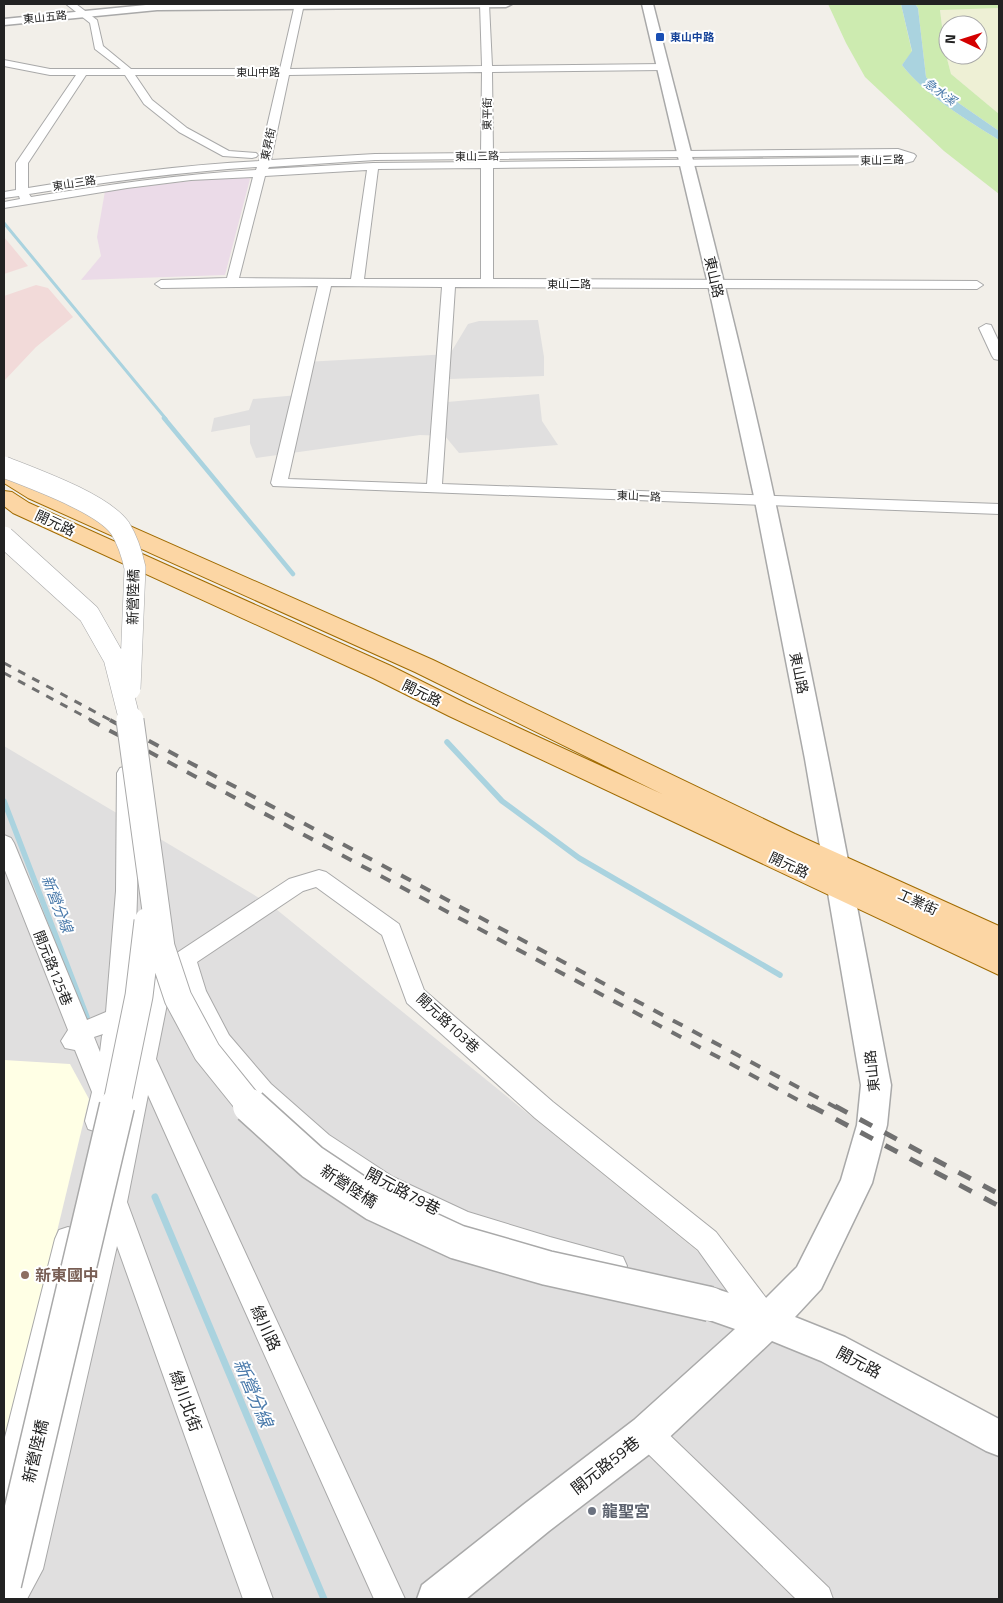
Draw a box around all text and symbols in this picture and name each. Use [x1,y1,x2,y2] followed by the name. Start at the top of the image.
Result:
[22,7,68,27] street label: 東山五路
[938,15,988,65] north arrow
[670,29,715,45] place label: 東山中路
[654,31,666,43] marker: 東山中路
[939,33,960,45] text: N
[236,64,280,80] street label: 東山中路
[920,73,962,111] water label: 急水溪
[479,97,495,131] street label: 東平街
[257,126,279,162] street label: 東昇街
[455,148,499,164] street label: 東山三路
[860,151,904,169] street label: 東山三路
[51,172,97,194] street label: 東山三路
[700,254,729,300] street label: 東山路
[547,276,591,292] street label: 東山二路
[617,487,661,505] street label: 東山一路
[32,504,79,541] street label: 開元路
[122,569,143,625] street label: 新營陸橋
[785,650,814,696] street label: 東山路
[399,674,446,711] street label: 開元路
[766,846,813,883] street label: 開元路
[36,872,80,938] water label: 新營分線
[895,883,942,920] street label: 工業街
[29,927,78,1009] street label: 開元路125巷
[412,988,485,1057] street label: 開元路103巷
[859,1049,884,1093] street label: 東山路
[316,1159,382,1213] street label: 新營陸橋
[361,1161,445,1221] street label: 開元路79巷
[35,1263,99,1287] place label: 新東國中
[19,1269,31,1281] marker: 新東國中
[245,1301,287,1355] street label: 綠川路
[832,1340,886,1384] street label: 開元路
[227,1354,281,1433] water label: 新營分線
[164,1367,208,1435] street label: 綠川北街
[16,1417,54,1485] street label: 新營陸橋
[565,1430,645,1500] street label: 開元路59巷
[602,1499,650,1523] place label: 龍聖宮
[586,1505,598,1517] marker: 龍聖宮

